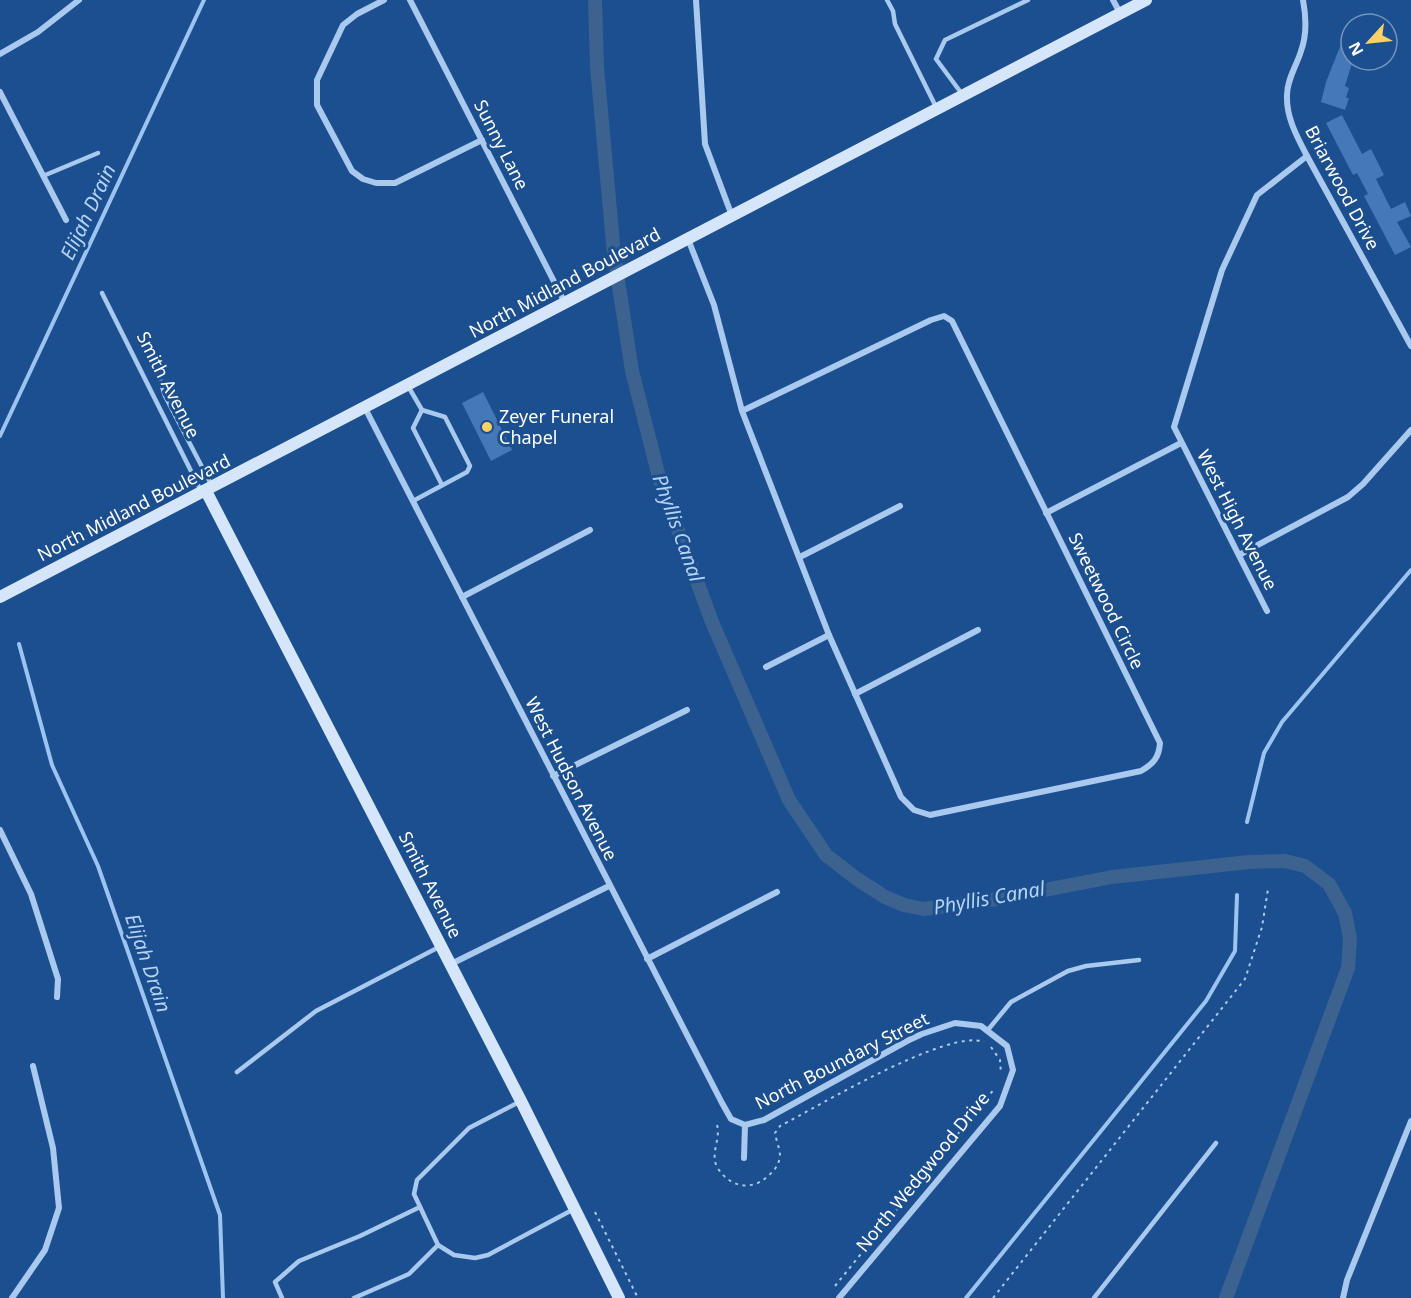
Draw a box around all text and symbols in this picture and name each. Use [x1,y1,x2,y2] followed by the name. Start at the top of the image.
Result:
[1339,12,1399,72] north arrow
[1343,38,1368,60] text: N
[469,95,535,194] street label: Sunny Lane
[1300,121,1386,254] street label: Briarwood Drive
[54,159,122,264] water label: Elijah Drain
[465,221,664,343] street label: North Midland Boulevard
[132,327,206,442] street label: Smith Avenue
[499,404,614,449] place label: Zeyer Funeral Chapel
[480,420,494,434] marker: Zeyer Funeral Chapel
[1192,445,1284,594] street label: West High Avenue
[33,448,234,566] street label: North Midland Boulevard
[646,470,711,586] water label: Phyllis Canal
[1063,528,1150,673] street label: Sweetwood Circle
[520,693,624,864] street label: West Hudson Avenue
[394,827,468,942] street label: Smith Avenue
[931,874,1048,921] water label: Phyllis Canal
[119,910,178,1016] water label: Elijah Drain
[751,1006,933,1114] street label: North Boundary Street
[850,1086,994,1256] street label: North Wedgwood Drive

